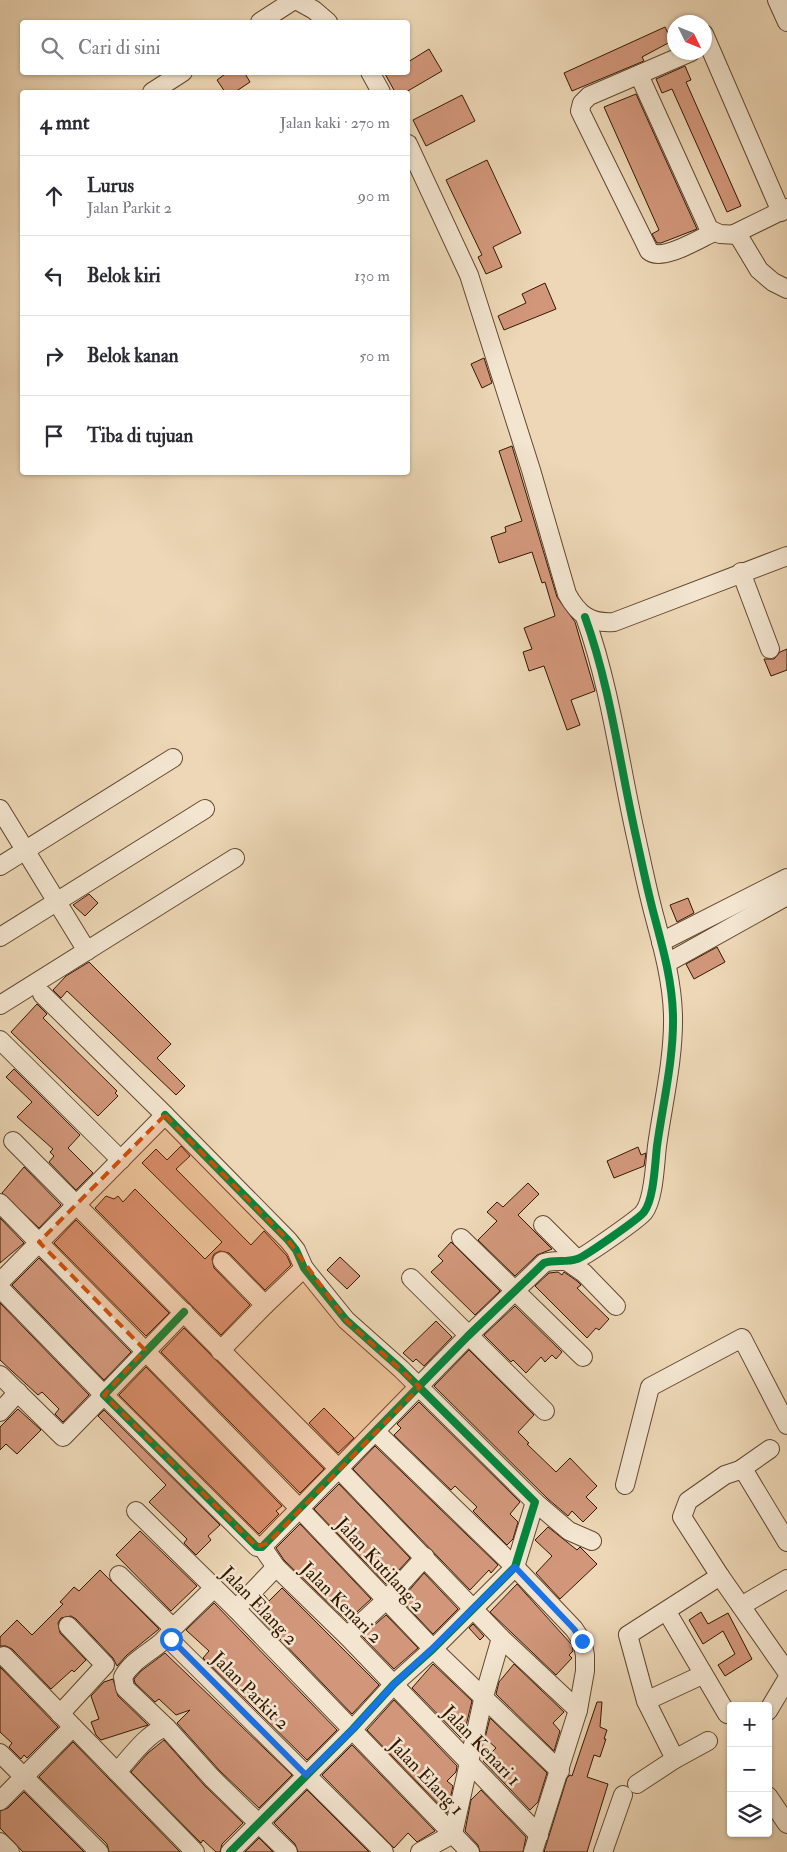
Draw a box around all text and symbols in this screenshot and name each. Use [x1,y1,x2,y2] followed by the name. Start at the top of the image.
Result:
[667,15,712,60] north arrow
[20,20,410,75] search box
[38,34,66,62] icon: search
[78,36,161,60] text: Cari di sini
[40,109,90,136] text: 4 mnt
[280,113,390,133] text: Jalan kaki · 270 m
[87,174,134,198] text: Lurus
[40,182,68,210] icon: ahead
[358,186,390,206] text: 90 m
[87,198,172,218] text: Jalan Parkit 2
[40,262,68,290] icon: left
[87,264,161,288] text: Belok kiri
[354,266,390,286] text: 130 m
[40,342,68,370] icon: right
[87,344,178,368] text: Belok kanan
[359,346,390,366] text: 50 m
[40,422,68,450] icon: arrive
[87,424,193,448] text: Tiba di tujuan
[330,1512,430,1617] street label: Jalan Kutilang 2
[295,1556,387,1649] street label: Jalan Kenari 2
[215,1560,303,1650] street label: Jalan Elang 2
[160,1628,183,1651] route start
[571,1630,594,1653] route end
[205,1646,294,1735] street label: Jalan Parkit 2
[436,1700,526,1791] street label: Jalan Kenari 1
[727,1702,772,1837] map controls
[727,1702,772,1747] button: +
[383,1732,469,1820] street label: Jalan Elang 1
[727,1747,772,1792] button: −
[727,1792,772,1837] button: layers

